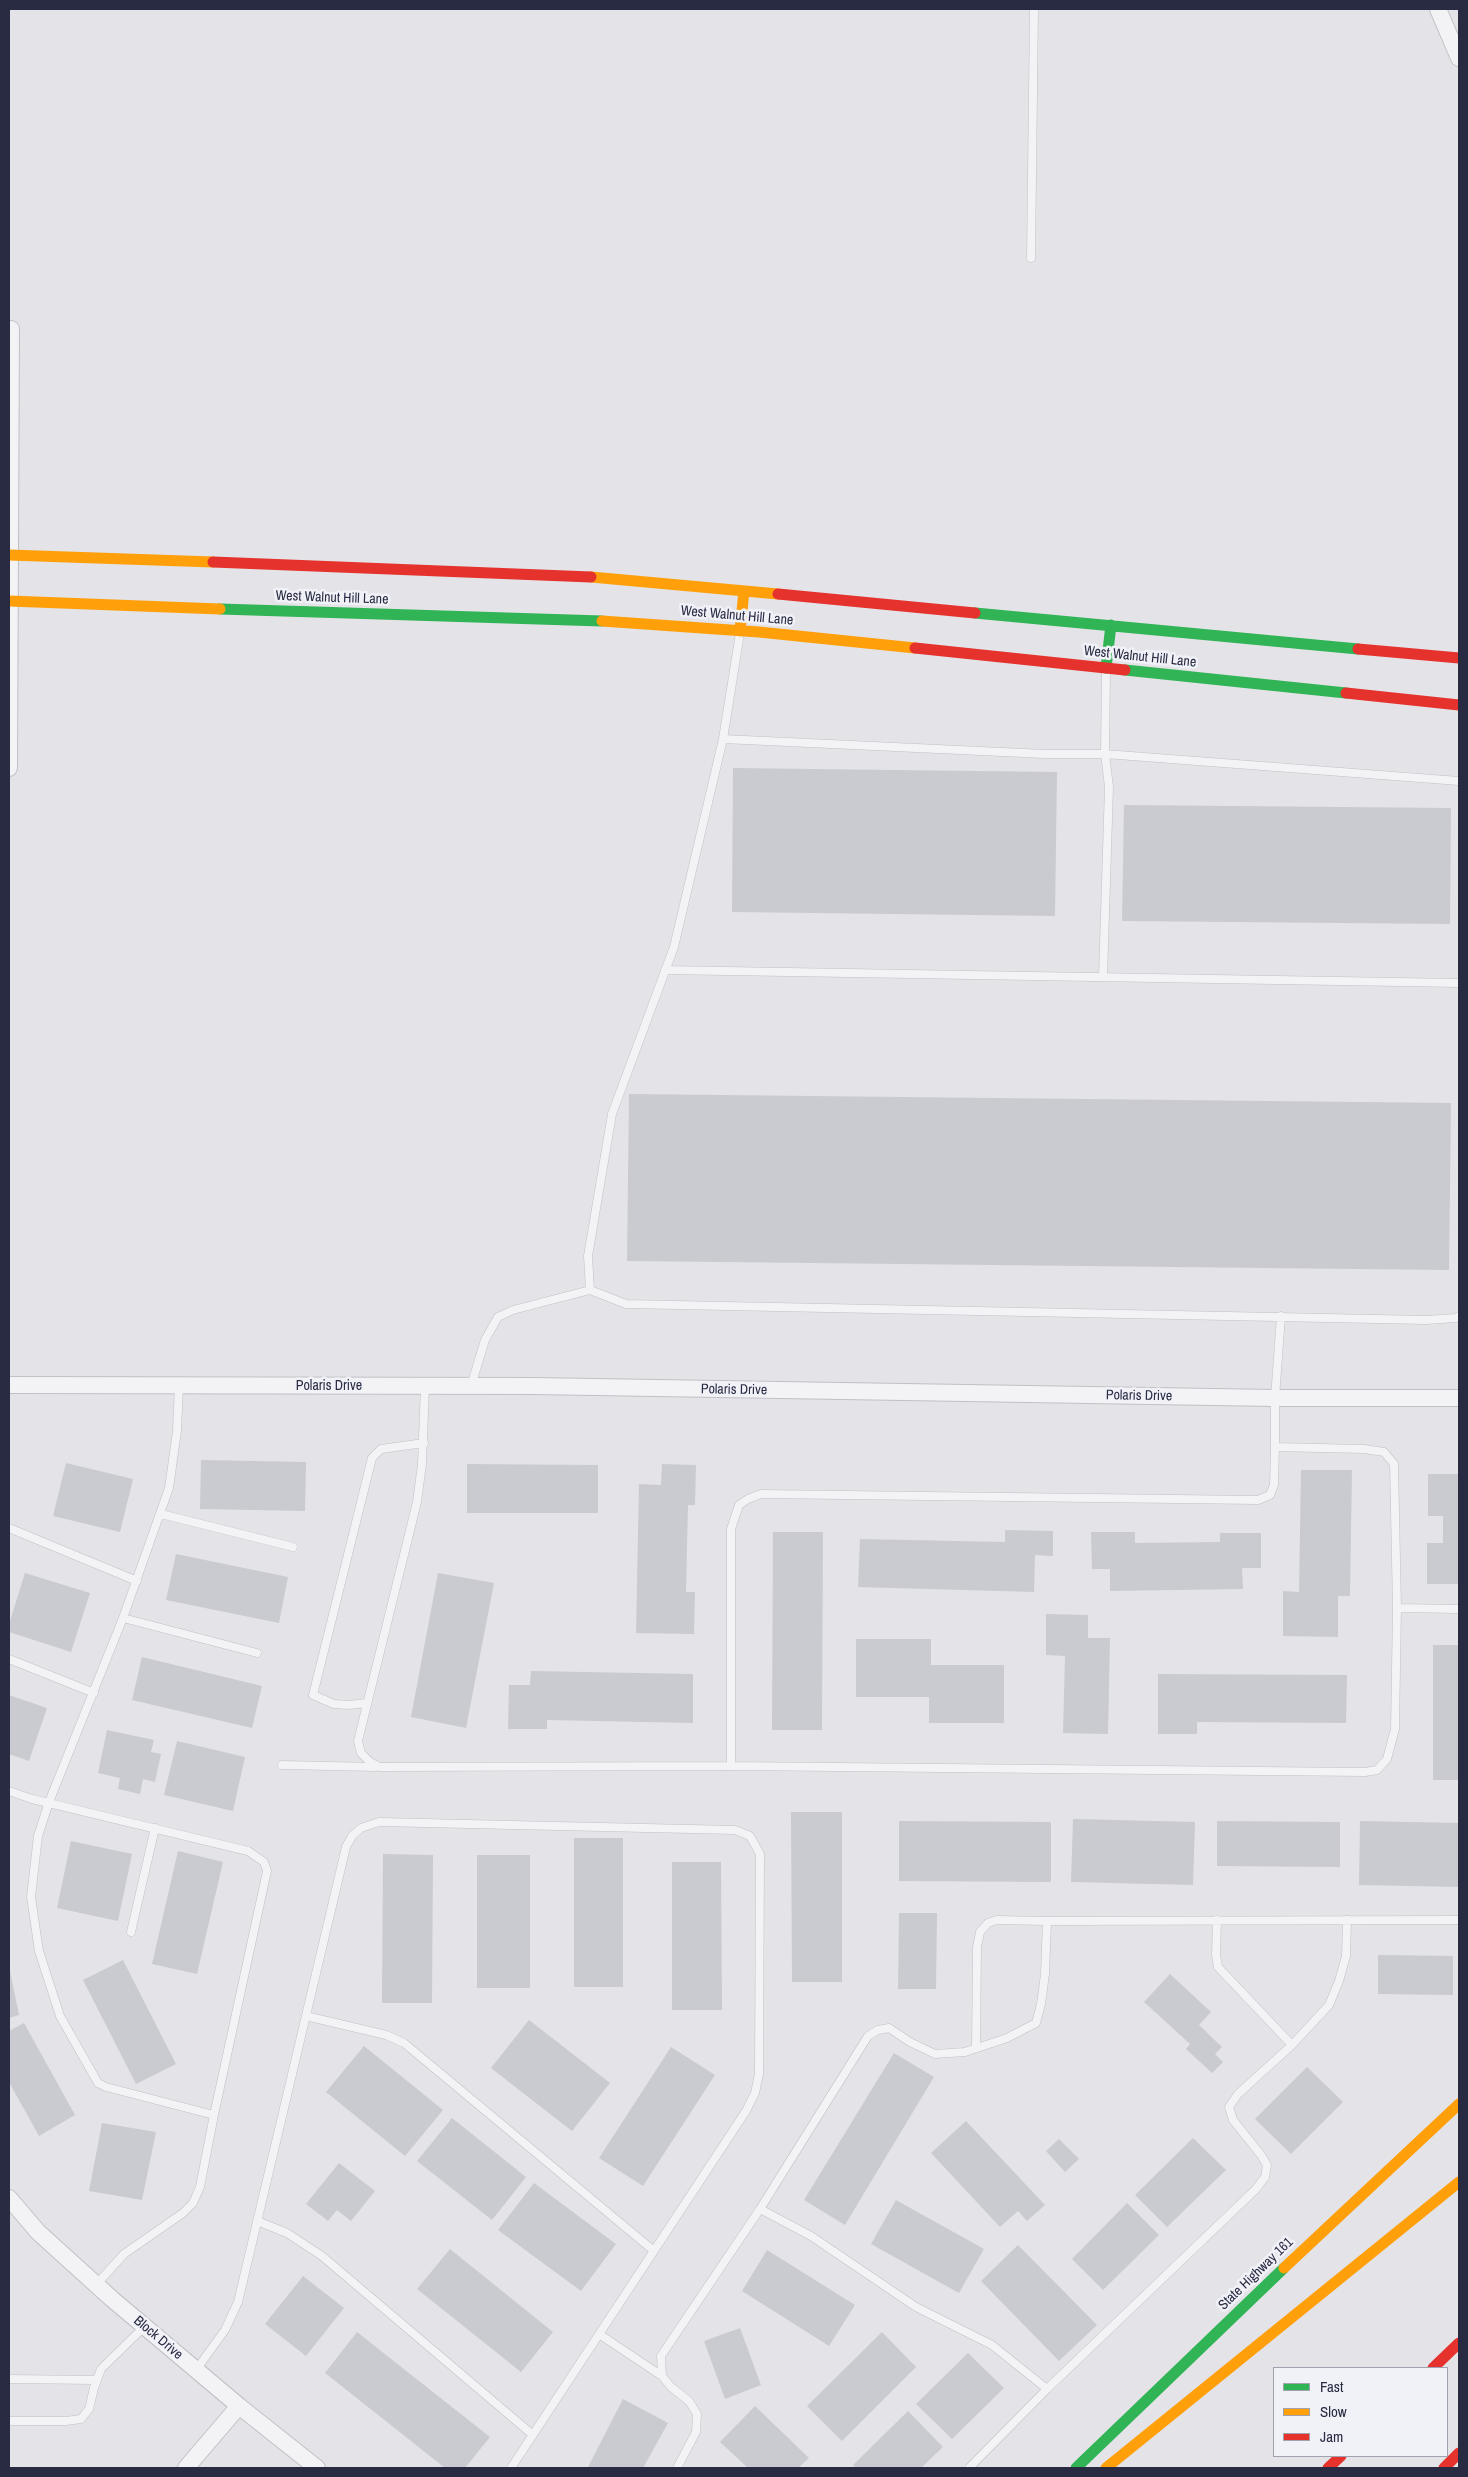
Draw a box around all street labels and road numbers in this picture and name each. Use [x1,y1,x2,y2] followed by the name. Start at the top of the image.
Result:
[275,588,389,608] street label: West Walnut Hill Lane
[680,603,794,629] street label: West Walnut Hill Lane
[1083,643,1197,671] street label: West Walnut Hill Lane
[296,1378,362,1394] street label: Polaris Drive
[701,1381,767,1399] street label: Polaris Drive
[1106,1387,1172,1405] street label: Polaris Drive
[1215,2234,1297,2314] street label: State Highway 161
[130,2313,186,2363] street label: Block Drive

